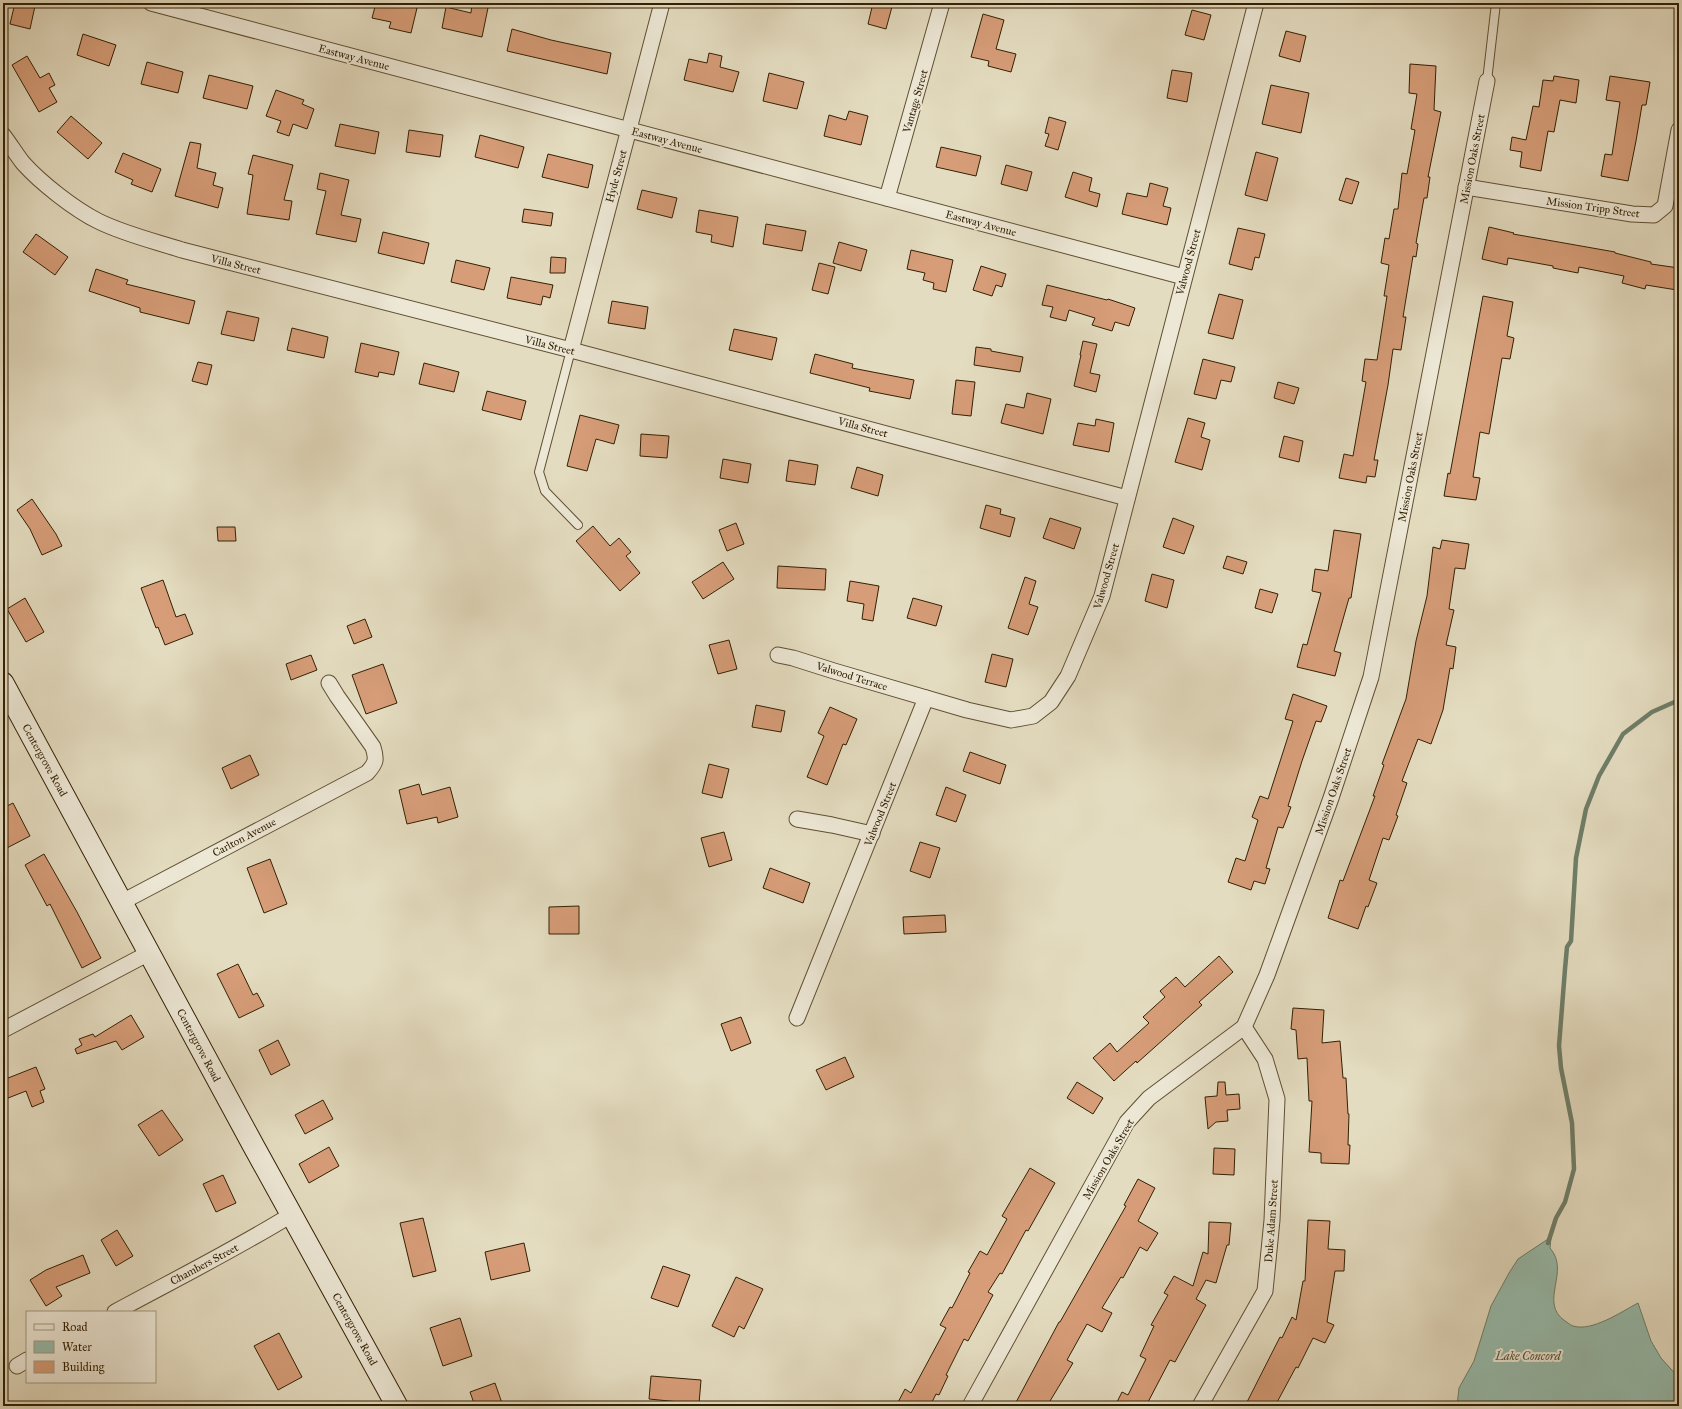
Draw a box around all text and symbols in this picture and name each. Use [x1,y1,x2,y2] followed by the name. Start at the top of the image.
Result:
[317,42,391,73] street label: Eastway Avenue
[900,68,931,135] street label: Vantage Street
[1457,113,1488,205] street label: Mission Oaks Street
[630,125,704,156] street label: Eastway Avenue
[603,148,630,204] street label: Hyde Street
[1545,194,1641,221] street label: Mission Tripp Street
[944,208,1018,239] street label: Eastway Avenue
[1173,228,1204,298] street label: Valwood Street
[209,252,262,277] street label: Villa Street
[523,333,576,358] street label: Villa Street
[836,414,889,440] street label: Villa Street
[1395,431,1426,523] street label: Mission Oaks Street
[1091,542,1122,612] street label: Valwood Street
[814,659,890,694] street label: Valwood Terrace
[19,722,70,799] street label: Centergrove Road
[1312,746,1354,836] street label: Mission Oaks Street
[861,780,899,849] street label: Valwood Street
[210,815,279,860] street label: Carlton Avenue
[174,1006,223,1084] street label: Centergrove Road
[1080,1116,1137,1202] street label: Mission Oaks Street
[1262,1179,1281,1263] street label: Duke Adam Street
[168,1241,241,1288] street label: Chambers Street
[329,1291,380,1368] street label: Centergrove Road
[26,1311,156,1383] legend
[62,1320,88,1334] text: Road
[62,1340,92,1354] text: Water
[1494,1349,1562,1363] water label: Lake Concord
[62,1360,105,1375] text: Building

